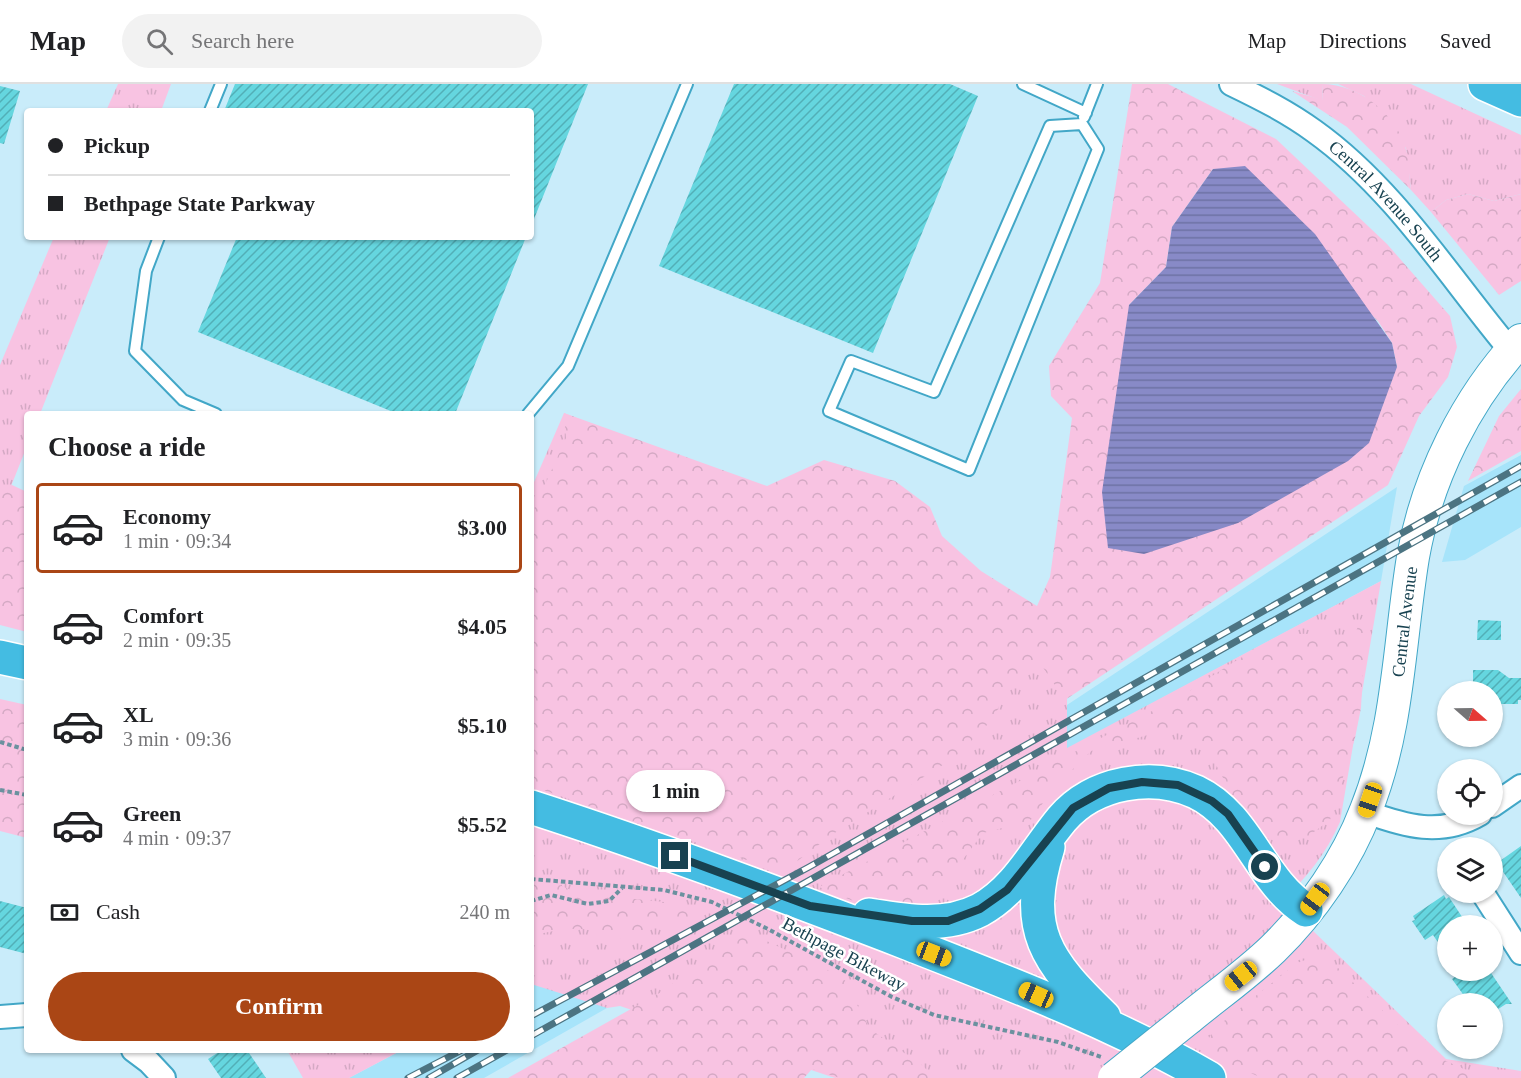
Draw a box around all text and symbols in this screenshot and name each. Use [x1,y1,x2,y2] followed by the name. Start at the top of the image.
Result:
[122,14,542,68] search box
[30,25,86,56] text: Map
[143,25,176,58] icon: search
[191,28,294,53] text: Search here
[1248,29,1286,53] text: Map
[1319,29,1407,53] text: Directions
[1440,29,1491,53] text: Saved
[84,133,150,158] text: Pickup
[1325,136,1447,265] street label: Central Avenue South
[84,191,315,216] text: Bethpage State Parkway
[48,432,206,462] text: Choose a ride
[51,501,105,555] icon: car
[123,504,211,529] text: Economy
[458,515,507,540] text: $3.00
[123,530,231,552] text: 1 min · 09:34
[1388,565,1421,678] street label: Central Avenue
[51,600,105,654] icon: car
[123,603,204,628] text: Comfort
[458,614,507,639] text: $4.05
[123,629,231,651] text: 2 min · 09:35
[1437,681,1503,747] north arrow
[1437,681,1503,1059] map controls
[51,699,105,753] icon: car
[123,702,154,727] text: XL
[458,713,507,738] text: $5.10
[123,728,231,750] text: 3 min · 09:36
[1437,759,1503,825] button: locate
[626,769,724,811] callout: 1 min
[651,780,700,802] text: 1 min
[1356,780,1384,820] car
[51,798,105,852] icon: car
[123,801,181,826] text: Green
[458,812,507,837] text: $5.52
[123,827,231,849] text: 4 min · 09:37
[1437,837,1503,903] button: layers
[661,842,688,869] route end
[1251,853,1278,880] route start
[1297,879,1333,919] car
[48,896,81,929] icon: cash
[96,899,140,924] text: Cash
[459,901,510,923] text: 240 m
[779,913,909,995] street label: Bethpage Bikeway
[1437,915,1503,981] button: +
[914,939,954,969] car
[1221,958,1261,994] car
[48,972,510,1041] button: Confirm
[1016,979,1056,1011] car
[1437,993,1503,1059] button: −

